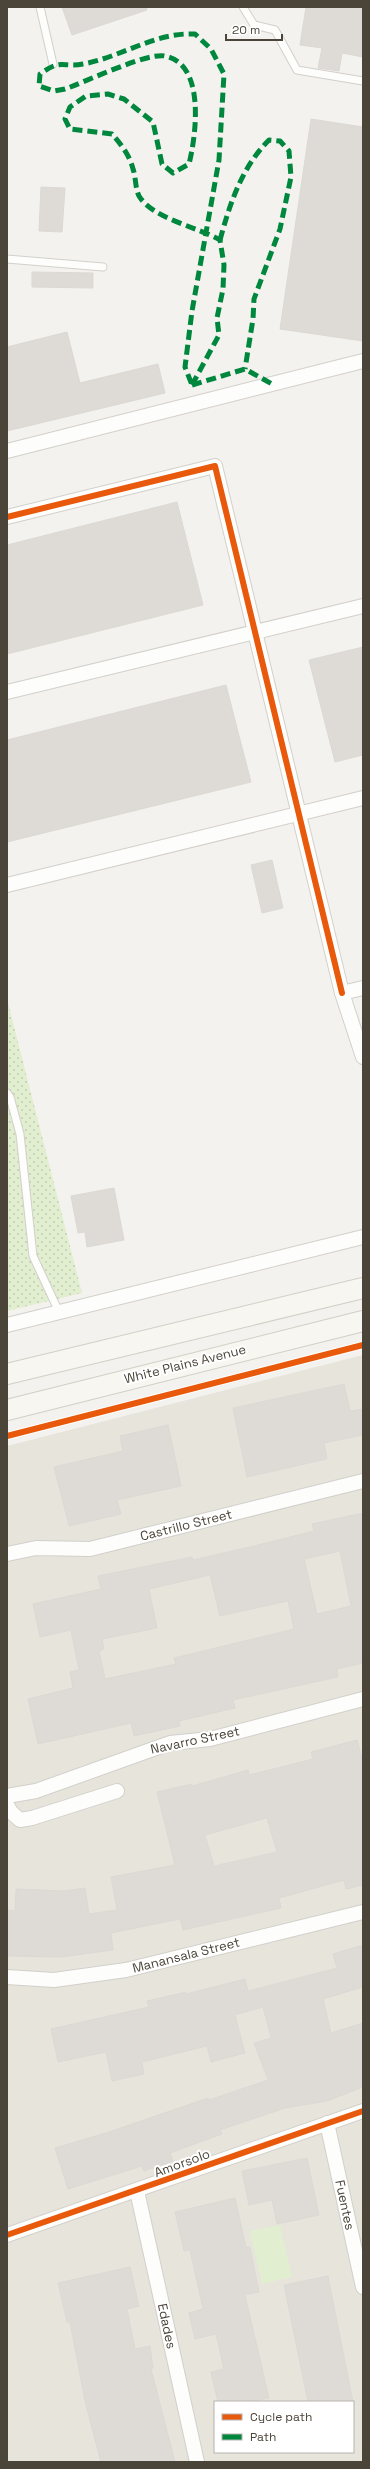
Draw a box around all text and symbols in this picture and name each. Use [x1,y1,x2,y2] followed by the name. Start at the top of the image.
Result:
[226,16,282,42] scale bar
[232,22,260,38] text: 20 m
[122,1341,248,1387] street label: White Plains Avenue
[138,1505,234,1545] street label: Castrillo Street
[149,1722,241,1758] street label: Navarro Street
[131,1933,242,1977] street label: Manansala Street
[152,2145,212,2181] street label: Amorsolo
[331,2178,359,2232] street label: Fuentes
[154,2302,180,2350] street label: Edades
[214,2401,354,2453] legend
[250,2409,312,2425] text: Cycle path
[250,2429,276,2445] text: Path

